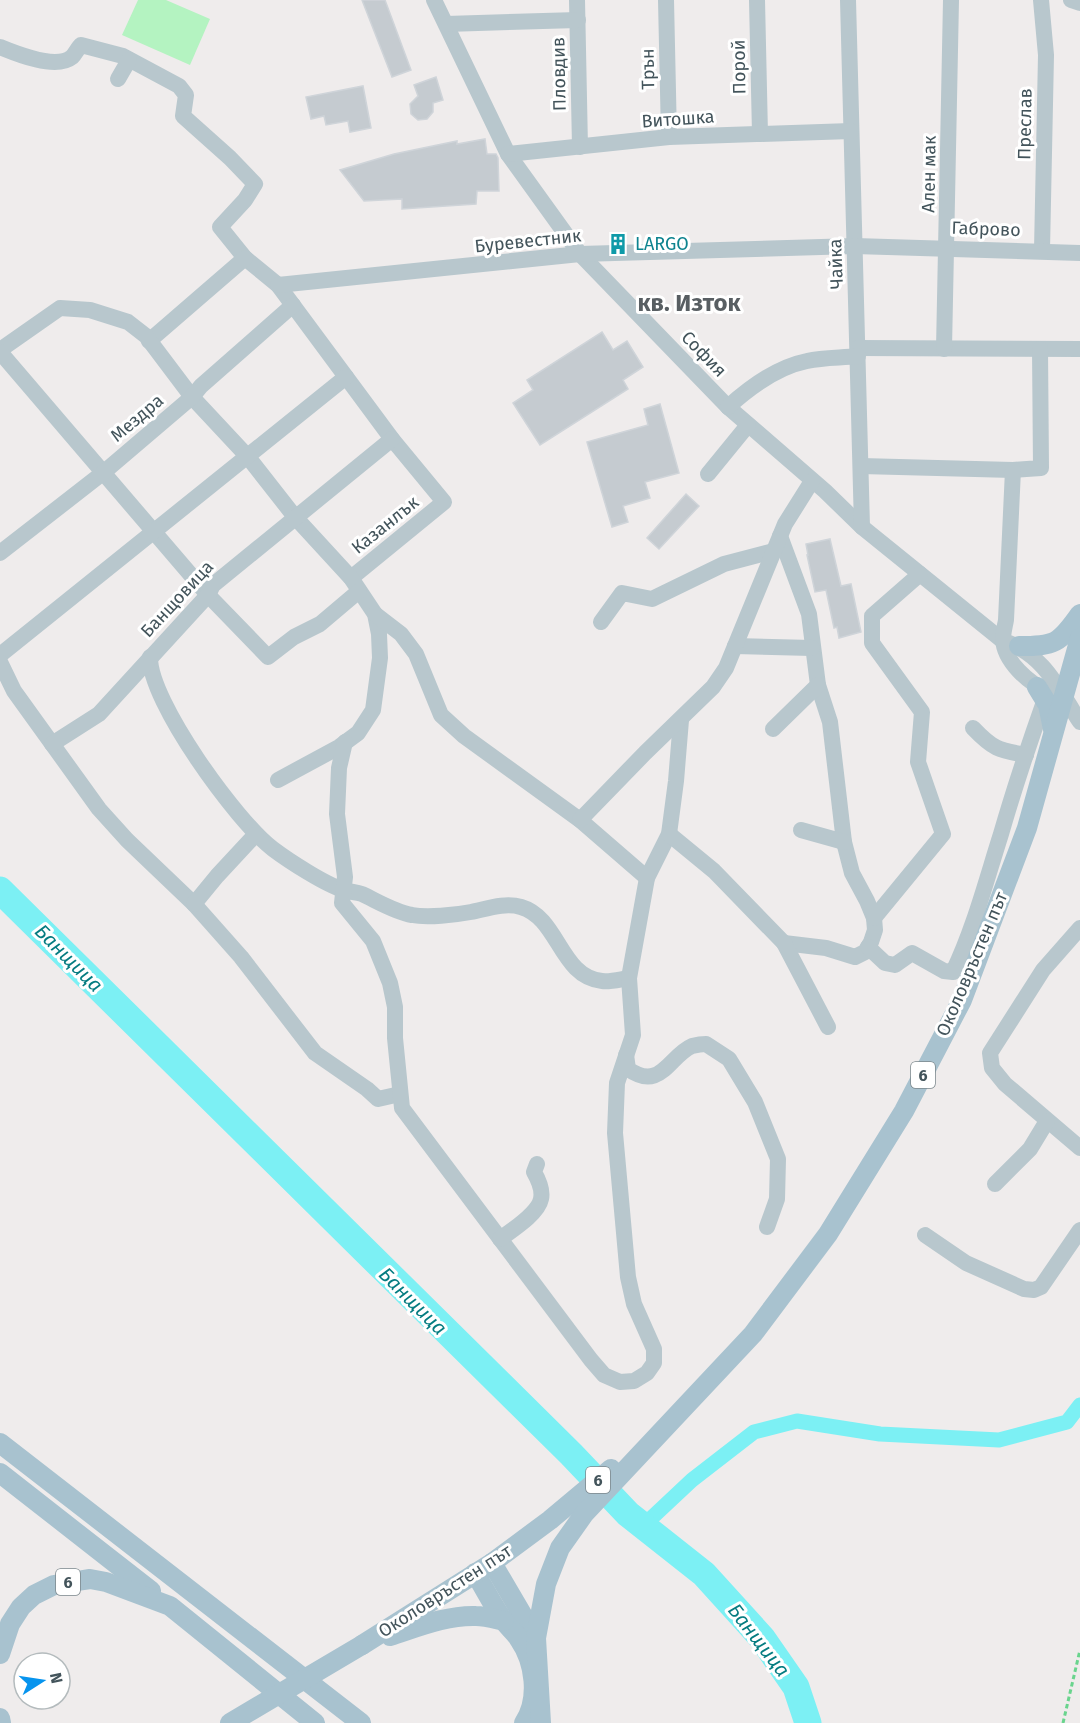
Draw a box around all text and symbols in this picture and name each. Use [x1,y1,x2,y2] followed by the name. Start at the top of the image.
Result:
[547,37,571,111] street label: Пловдив
[728,39,750,95] street label: Порой
[637,48,659,90] street label: Трън
[1013,88,1037,160] street label: Преслав
[641,105,715,133] street label: Витошка
[917,135,941,213] street label: Ален мак
[951,217,1021,241] street label: Габрово
[474,224,583,258] street label: Буревестник
[606,232,630,256] building icon: LARGO
[635,233,689,255] place label: LARGO
[824,238,848,290] street label: Чайка
[637,289,741,317] district label: кв. Изток
[677,326,731,382] street label: София
[106,389,168,447] street label: Мездра
[347,491,424,559] street label: Казанлък
[136,556,218,642] street label: Банщовица
[932,888,1013,1039] street label: Околовръстен път
[30,919,108,997] water label: Банщица
[911,1062,935,1088] road number: 6
[374,1262,452,1340] water label: Банщица
[586,1467,610,1493] road number: 6
[374,1539,517,1642] street label: Околовръстен път
[56,1569,80,1595] road number: 6
[723,1599,795,1681] water label: Банщица
[12,1651,72,1711] north arrow
[46,1671,67,1685] text: N

